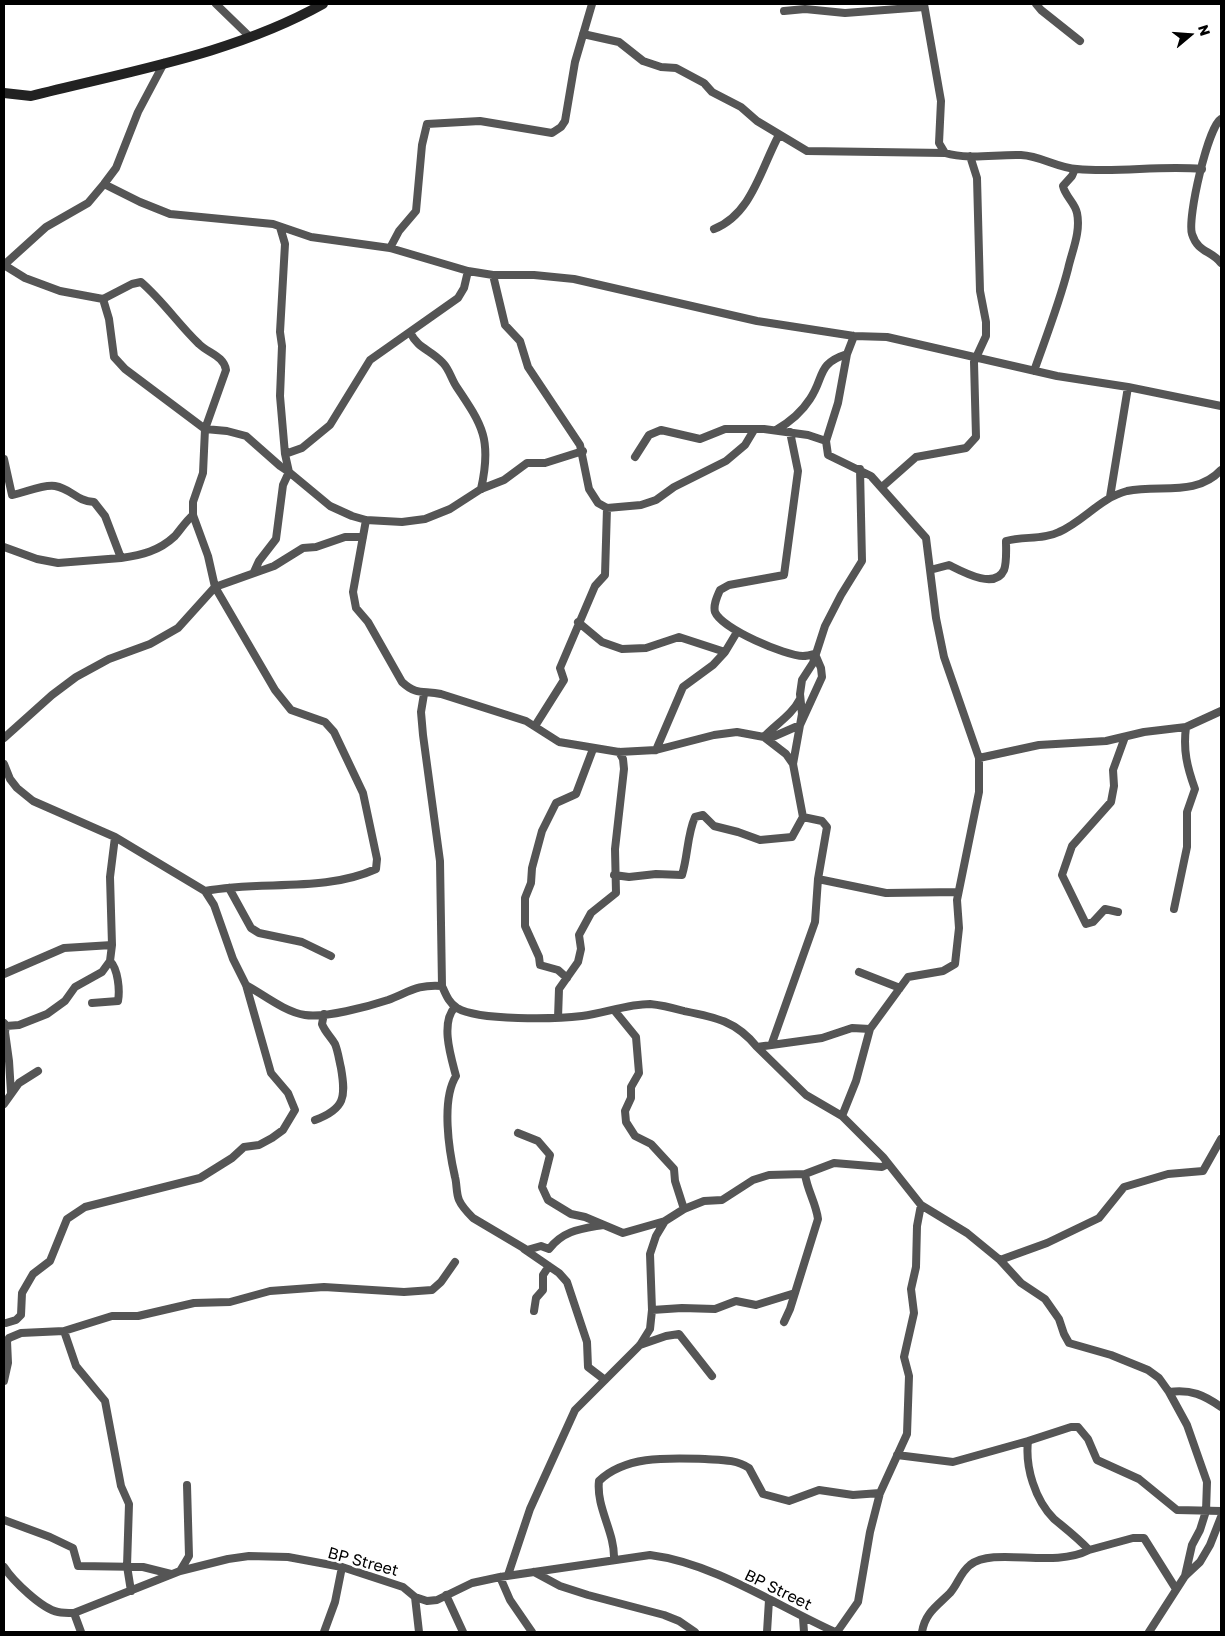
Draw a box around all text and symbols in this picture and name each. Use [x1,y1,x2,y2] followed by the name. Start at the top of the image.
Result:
[1165,10,1215,60] north arrow
[1195,23,1214,38] text: N
[325,1543,401,1581] street label: BP Street
[741,1565,815,1615] street label: BP Street

